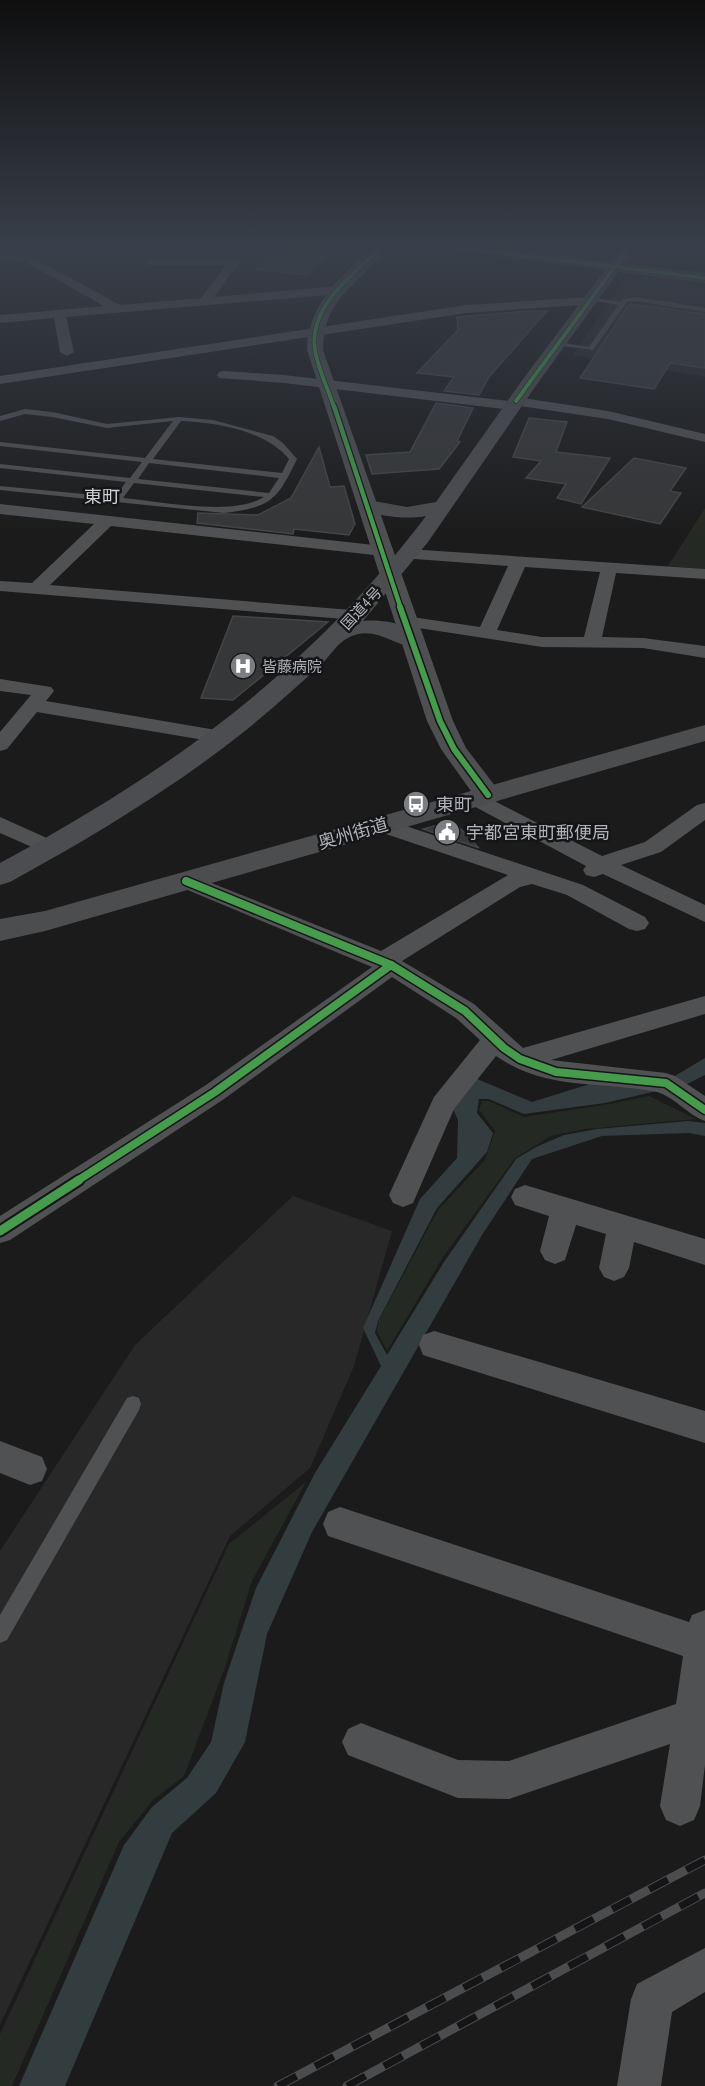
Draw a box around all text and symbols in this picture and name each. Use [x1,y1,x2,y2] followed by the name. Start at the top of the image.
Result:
[84,485,120,508] district label: 東町
[336,583,386,633] street label: 国道4号
[228,651,258,681] hospital icon: 皆藤病院
[262,657,322,676] place label: 皆藤病院
[401,789,431,819] bus stop icon: 東町
[436,793,472,816] place label: 東町
[315,812,391,854] street label: 奥州街道
[432,817,462,847] public building icon: 宇都宮東町郵便局
[466,821,610,844] place label: 宇都宮東町郵便局

